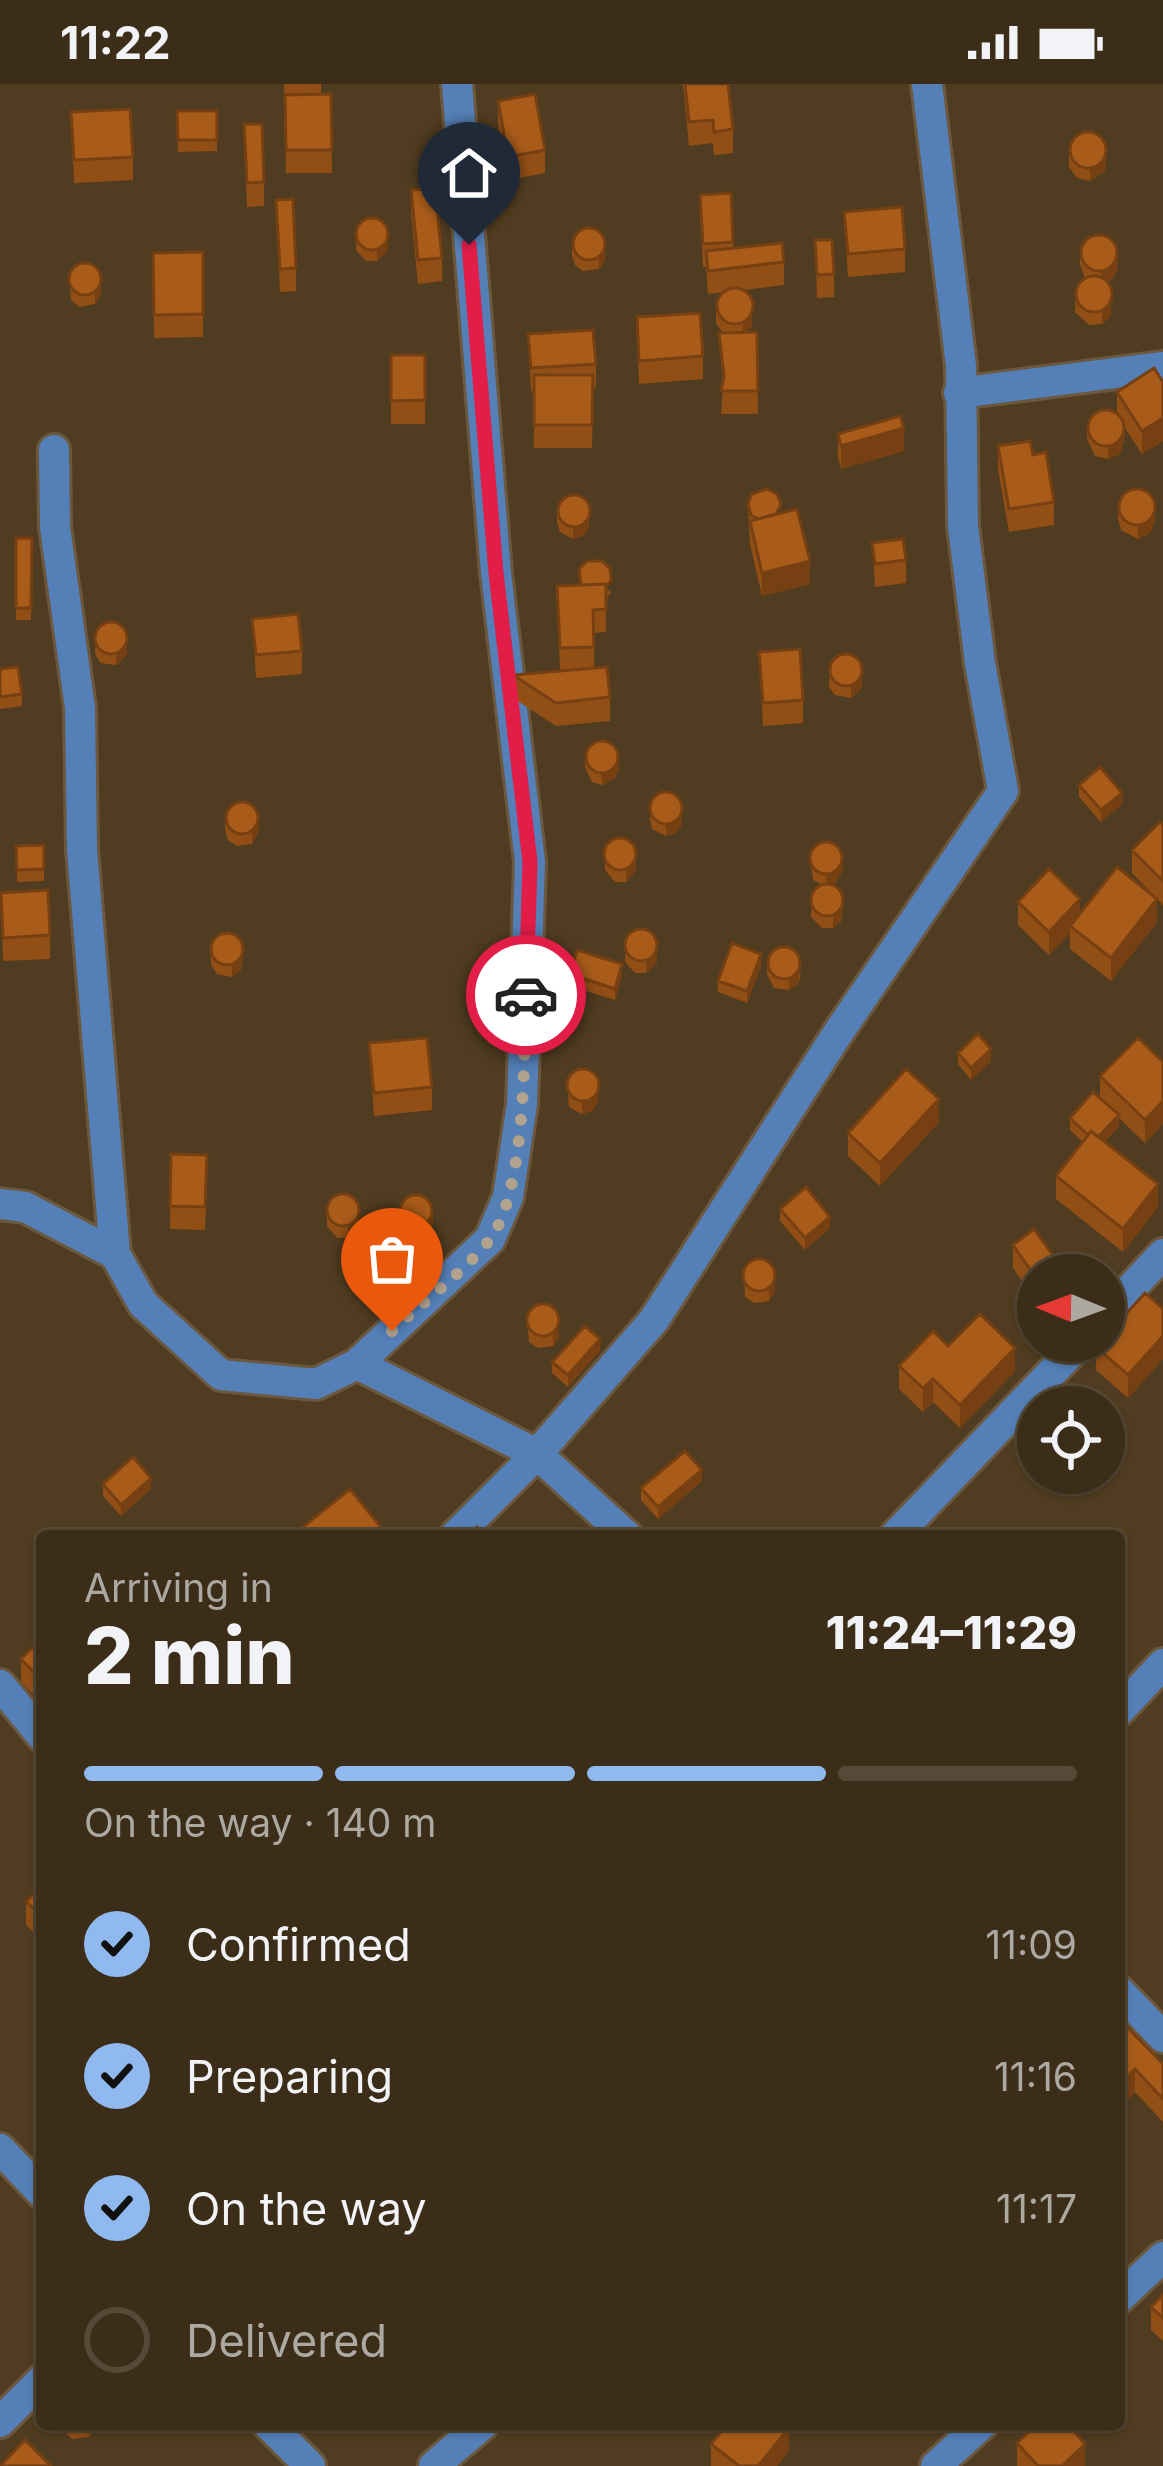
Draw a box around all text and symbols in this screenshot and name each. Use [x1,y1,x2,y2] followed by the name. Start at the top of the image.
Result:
[60,15,171,70] text: 11:22
[418,122,520,245] pin
[436,140,502,206] icon: home
[466,935,586,1055] courier
[493,962,559,1028] icon: car
[341,1208,443,1331] pin
[359,1226,425,1292] icon: bag
[1017,1254,1125,1362] north arrow
[1017,1254,1125,1494] map controls
[1017,1386,1125,1494] button: locate
[84,1564,273,1611] text: Arriving in
[826,1605,1077,1660] text: 11:24–11:29
[84,1608,295,1703] text: 2 min
[84,1799,437,1846] text: On the way · 140 m
[84,1911,150,1977] icon: check
[186,1917,411,1972] text: Confirmed
[985,1921,1077,1968] text: 11:09
[84,2043,150,2109] icon: check
[186,2049,393,2104] text: Preparing
[994,2053,1077,2100] text: 11:16
[84,2175,150,2241] icon: check
[186,2181,427,2236] text: On the way
[996,2185,1077,2232] text: 11:17
[186,2313,387,2368] text: Delivered

